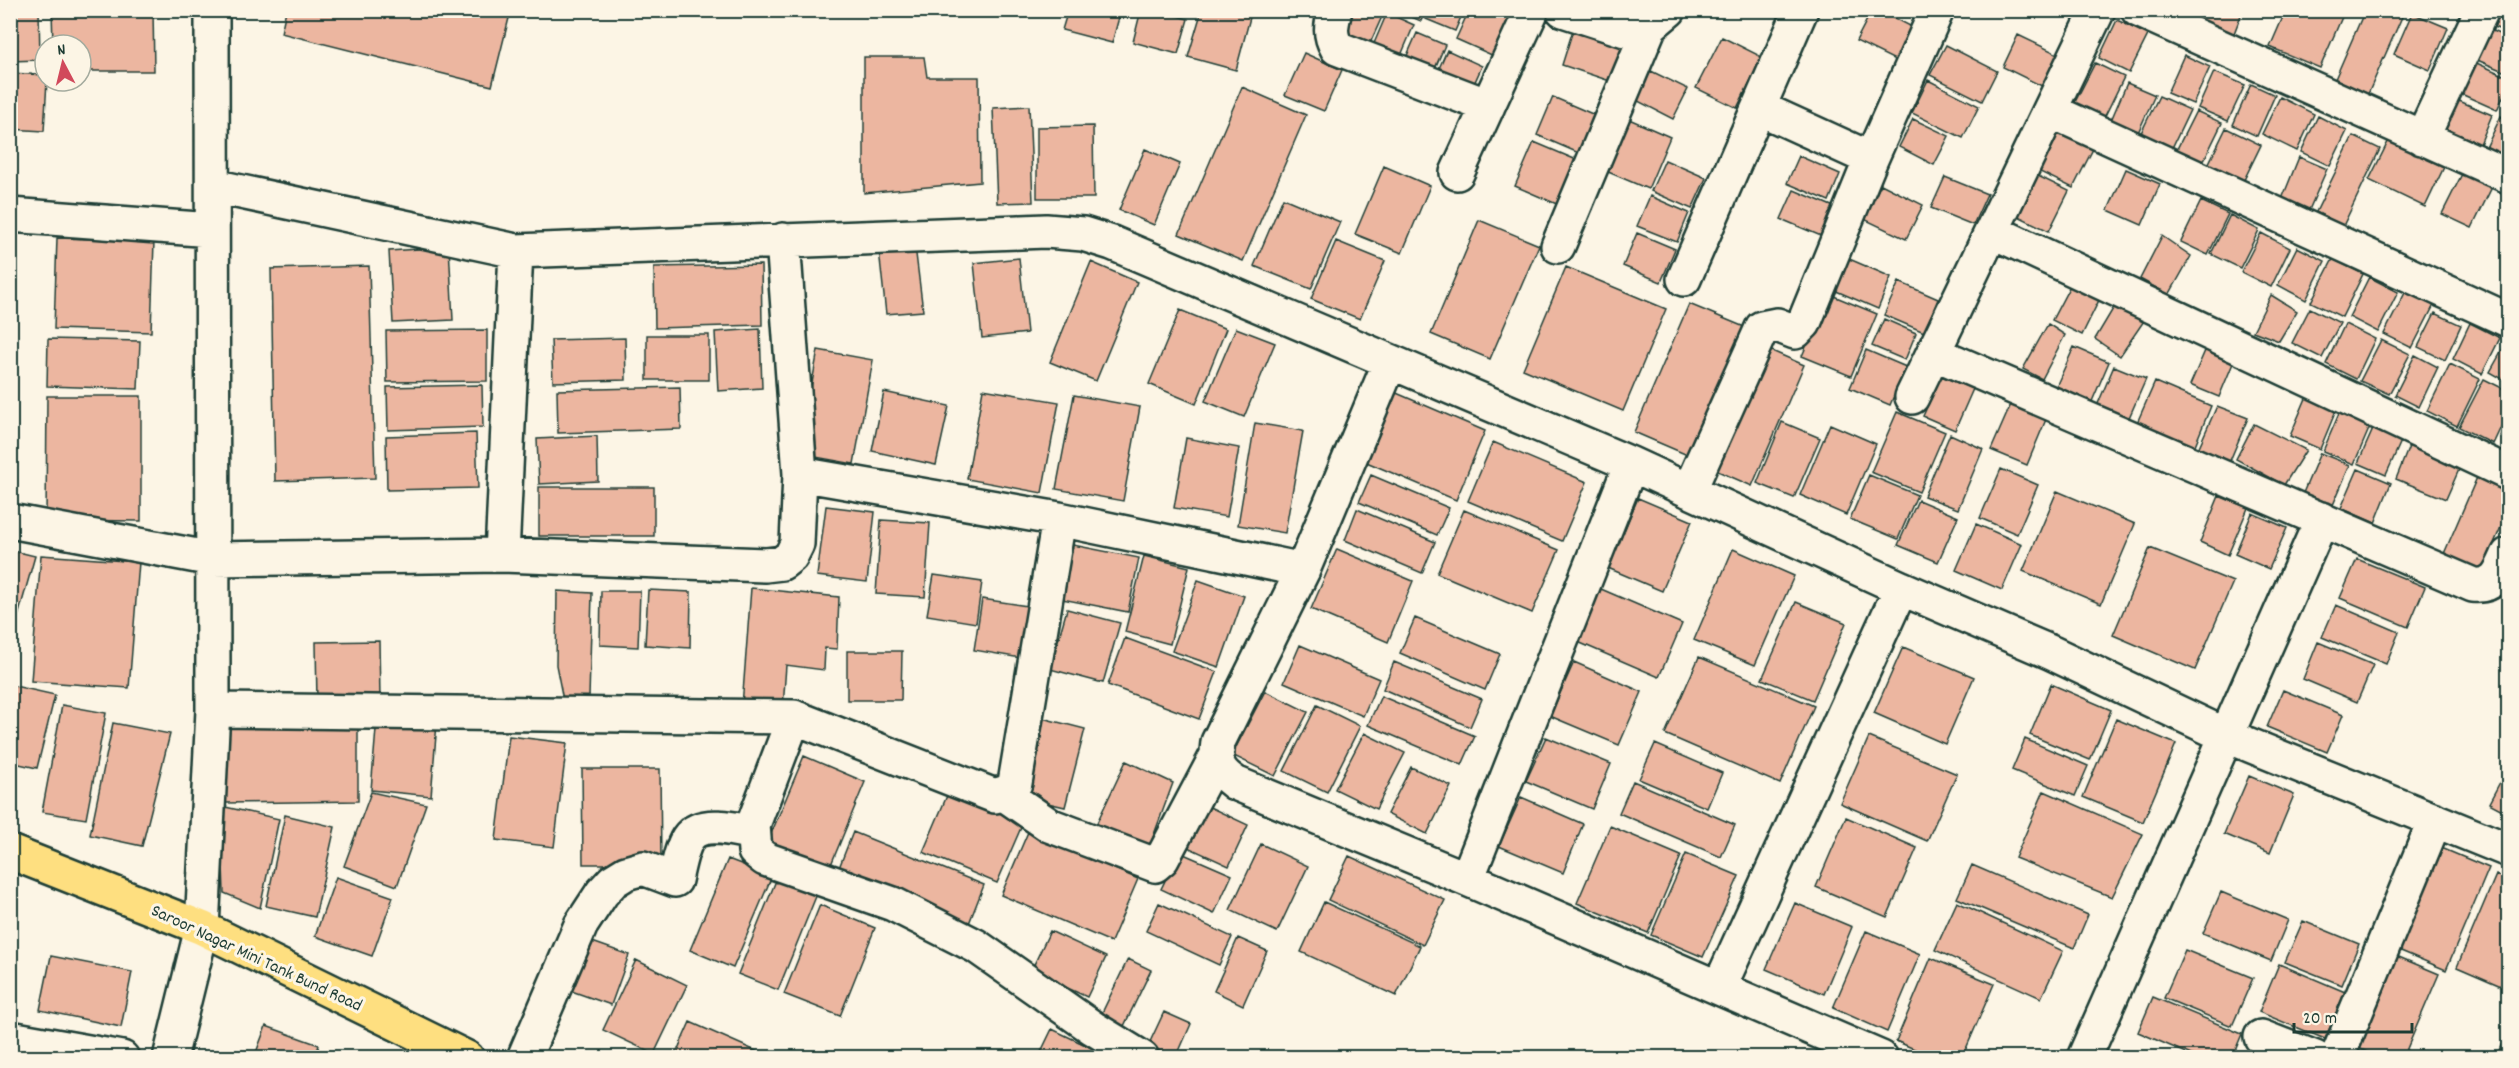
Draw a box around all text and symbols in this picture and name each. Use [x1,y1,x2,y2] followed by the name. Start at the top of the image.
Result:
[33,33,93,93] north arrow
[56,39,67,62] text: N
[146,899,366,1019] street label: Saroor Nagar Mini Tank Bund Road
[2294,996,2412,1034] scale bar
[2303,1007,2337,1032] text: 20 m

